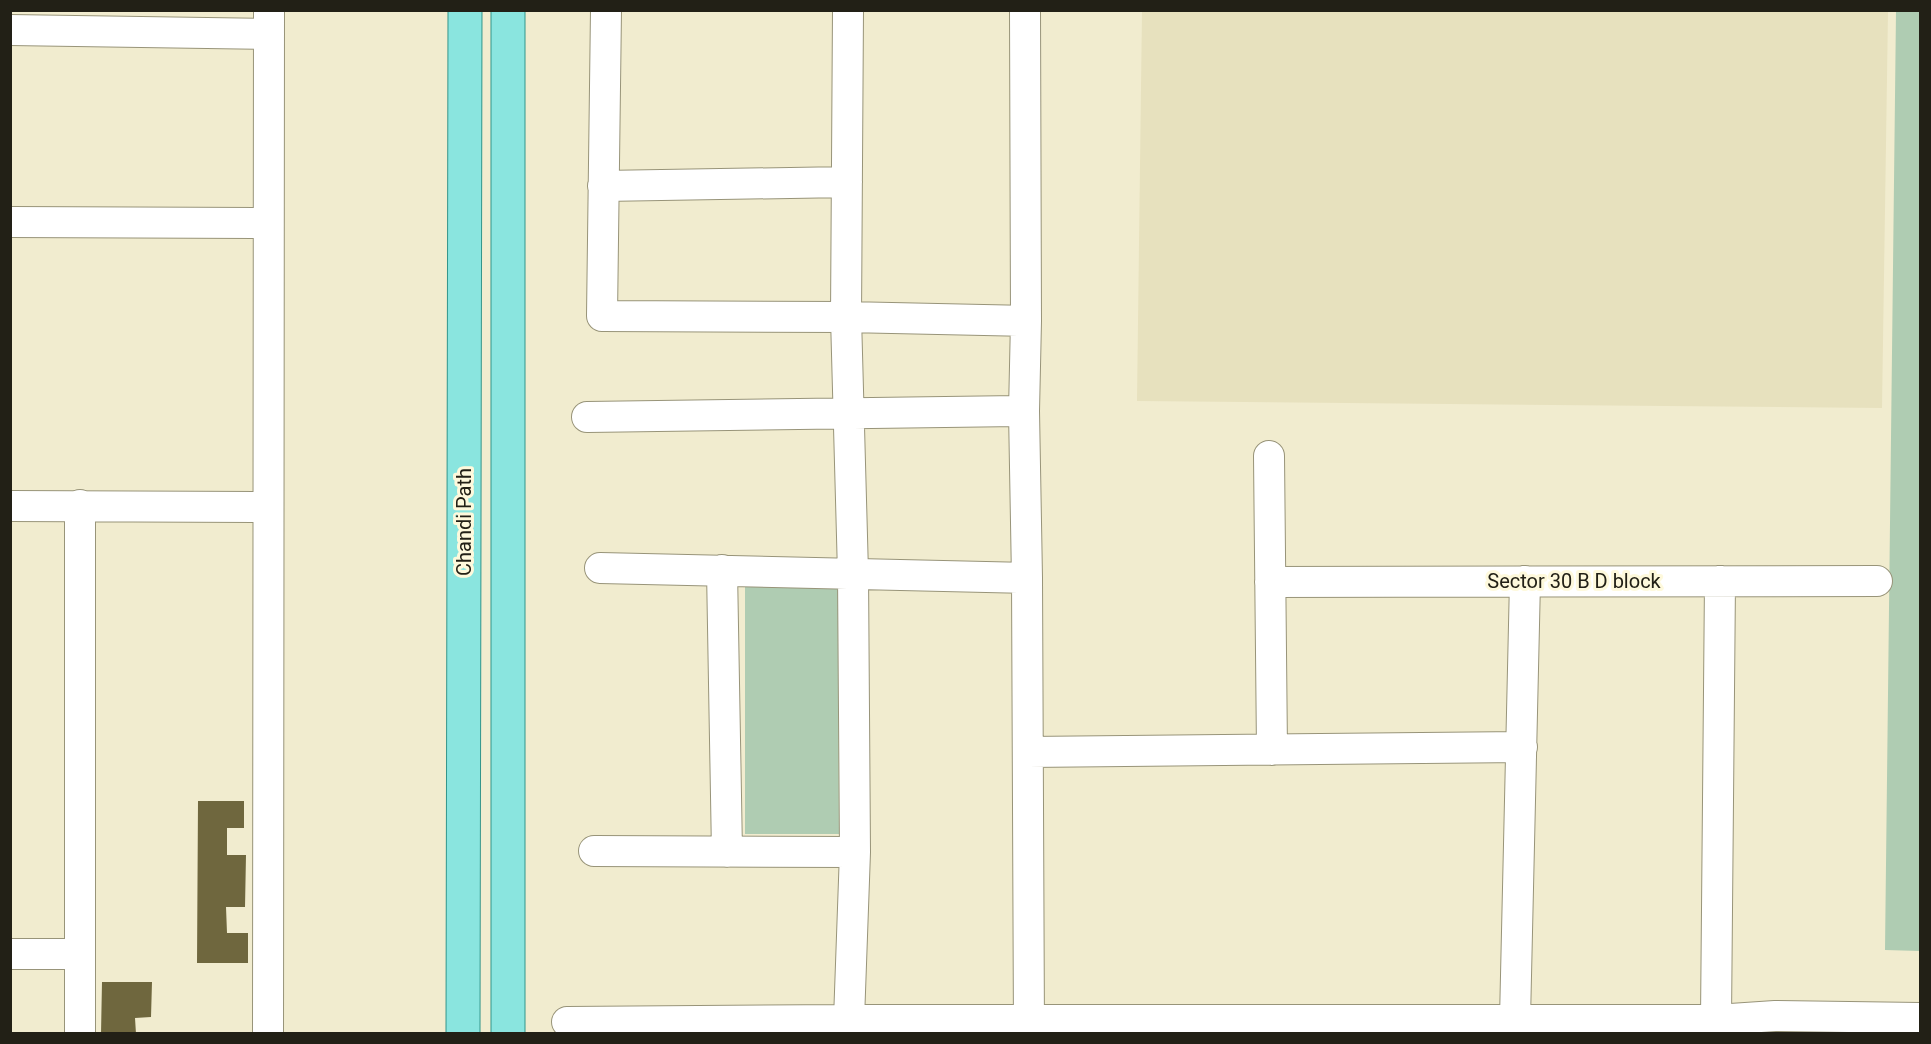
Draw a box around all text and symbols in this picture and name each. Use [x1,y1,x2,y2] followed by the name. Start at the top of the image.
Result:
[452,468,476,576] street label: Chandi Path
[1487,569,1662,593] street label: Sector 30 B D block

